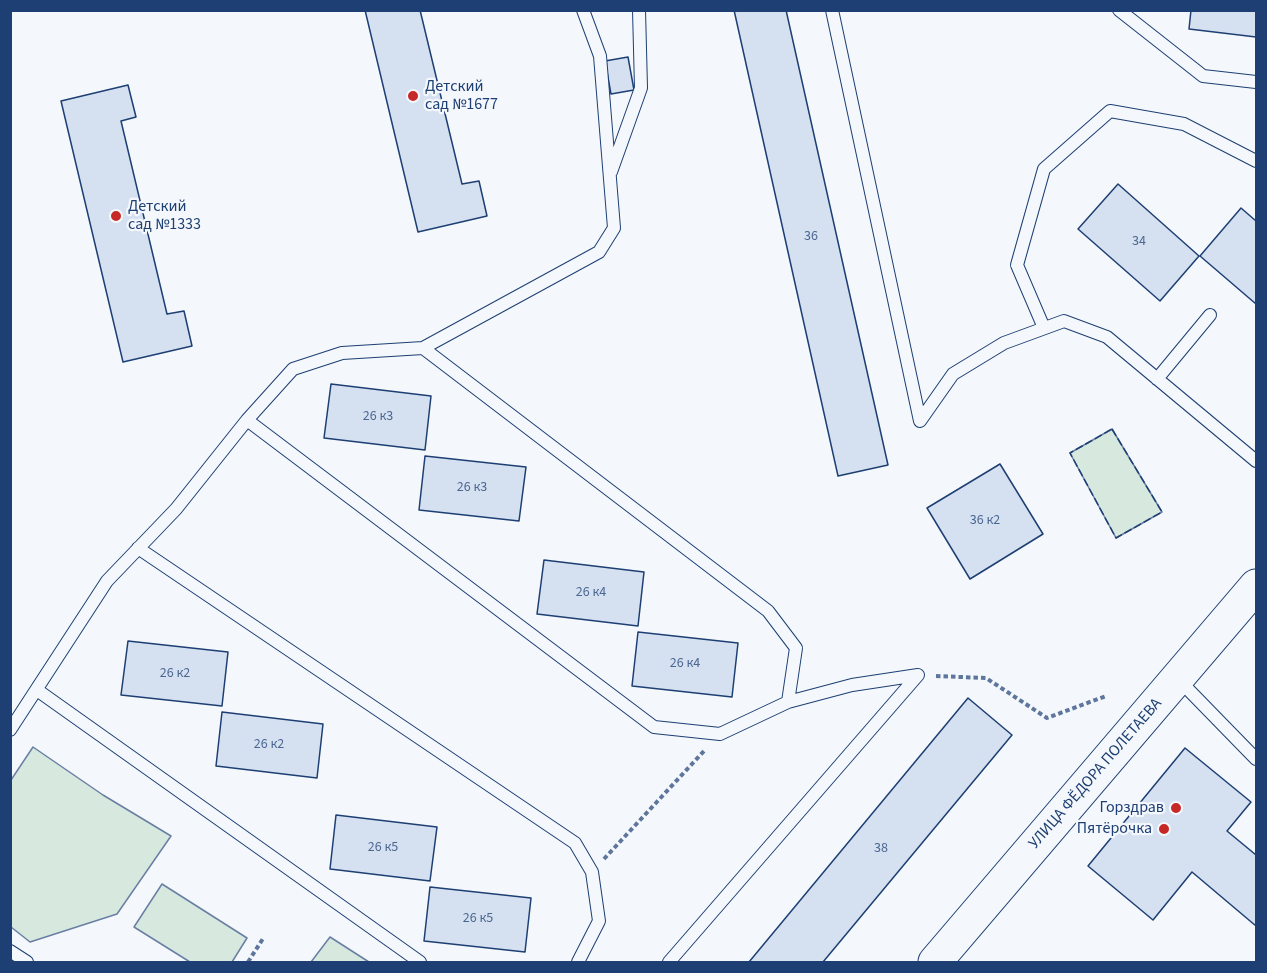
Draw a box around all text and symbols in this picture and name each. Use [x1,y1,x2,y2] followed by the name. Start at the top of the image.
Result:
[425,77,498,115] place label: Детский сад №1677
[406,89,420,103] marker: Детский сад №1677
[128,197,201,235] place label: Детский сад №1333
[109,209,123,223] marker: Детский сад №1333
[804,229,818,245] house number: 36
[1132,234,1146,250] house number: 34
[363,409,393,425] house number: 26 к3
[457,480,487,496] house number: 26 к3
[970,513,1000,529] house number: 36 к2
[576,585,606,601] house number: 26 к4
[670,656,700,672] house number: 26 к4
[160,666,190,682] house number: 26 к2
[1025,695,1167,853] street label: УЛИЦА ФЁДОРА ПОЛЕТАЕВА
[254,737,284,753] house number: 26 к2
[1100,798,1164,818] place label: Горздрав
[1169,801,1183,815] marker: Горздрав
[1077,819,1152,839] place label: Пятёрочка
[1157,822,1171,836] marker: Пятёрочка
[368,840,398,856] house number: 26 к5
[874,841,888,857] house number: 38
[463,911,493,927] house number: 26 к5

